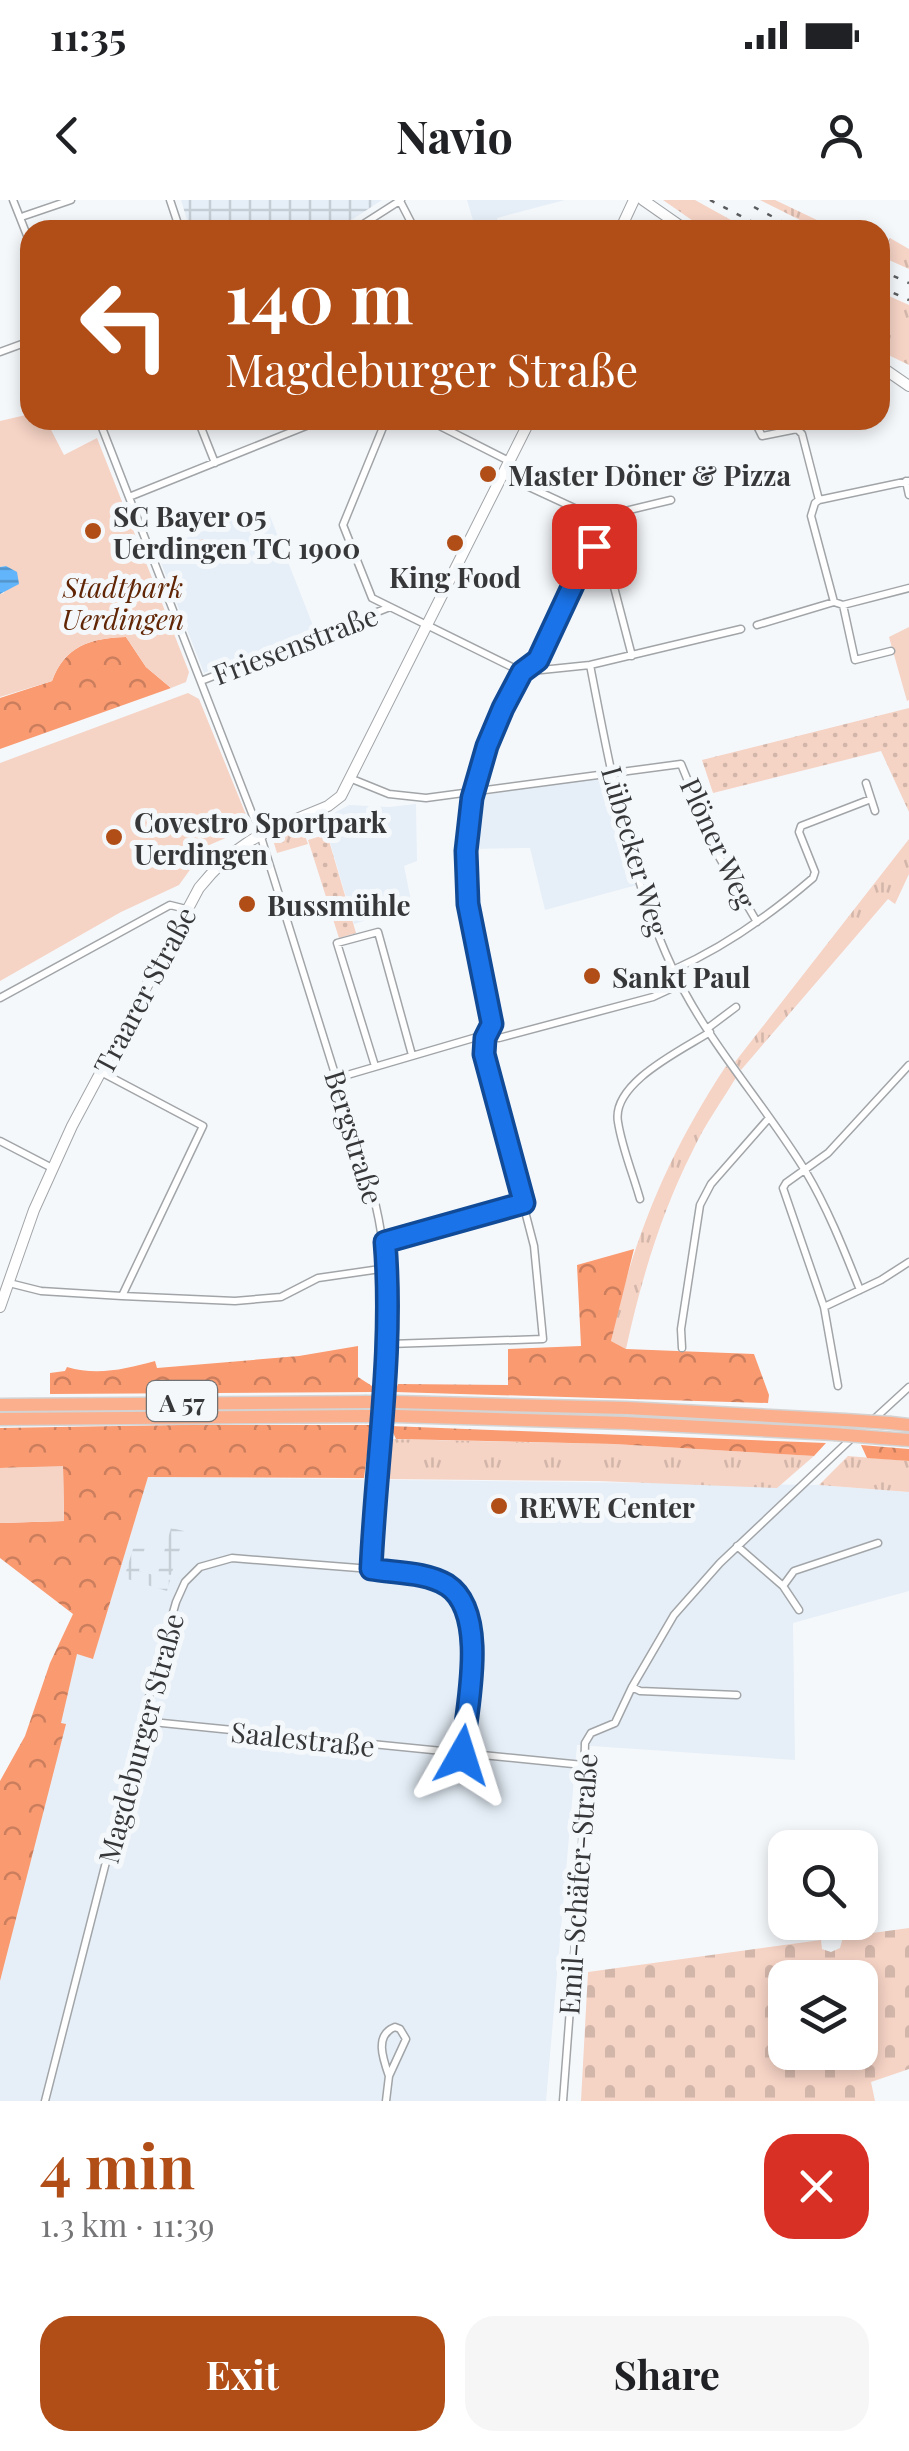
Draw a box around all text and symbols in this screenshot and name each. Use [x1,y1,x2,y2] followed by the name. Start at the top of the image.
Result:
[50,10,126,61] text: 11:35
[396,105,513,165] text: Navio
[40,108,95,163] icon: back
[814,108,869,163] icon: person
[225,248,414,342] text: 140 m
[60,260,190,390] icon: left
[225,338,638,398] text: Magdeburger Straße
[508,456,792,493] place label: Master Döner & Pizza
[477,463,499,485] marker: Master Döner & Pizza
[113,497,360,566] place label: SC Bayer 05 Uerdingen TC 1900
[552,504,637,589] pin
[567,519,622,574] icon: arrive
[82,520,104,542] marker: SC Bayer 05 Uerdingen TC 1900
[444,532,466,554] marker: King Food
[389,558,521,595] place label: King Food
[62,568,184,637] park label: Stadtpark Uerdingen
[207,596,383,692] street label: Friesenstraße
[594,762,678,941] street label: Lübecker Weg
[673,772,766,915] street label: Plöner Weg
[134,803,388,872] place label: Covestro Sportpark Uerdingen
[103,826,125,848] marker: Covestro Sportpark Uerdingen
[267,886,411,923] place label: Bussmühle
[236,893,258,915] marker: Bussmühle
[84,900,204,1080] street label: Traarer Straße
[612,958,751,995] place label: Sankt Paul
[581,965,603,987] marker: Sankt Paul
[317,1066,393,1208] street label: Bergstraße
[147,1381,217,1421] road number: A 57
[519,1488,695,1525] place label: REWE Center
[488,1495,510,1517] marker: REWE Center
[89,1609,191,1867] street label: Magdeburger Straße
[410,1703,514,1807] position arrow
[229,1712,377,1764] street label: Saalestraße
[549,1752,605,2016] street label: Emil-Schäfer-Straße
[768,1830,878,2070] map controls
[768,1830,878,1940] button: search
[768,1960,878,2070] button: layers
[40,2124,195,2204] text: 4 min
[764,2134,869,2239] button: close
[40,2202,215,2245] text: 1.3 km · 11:39
[40,2316,445,2431] button: Exit
[465,2316,869,2431] button: Share

